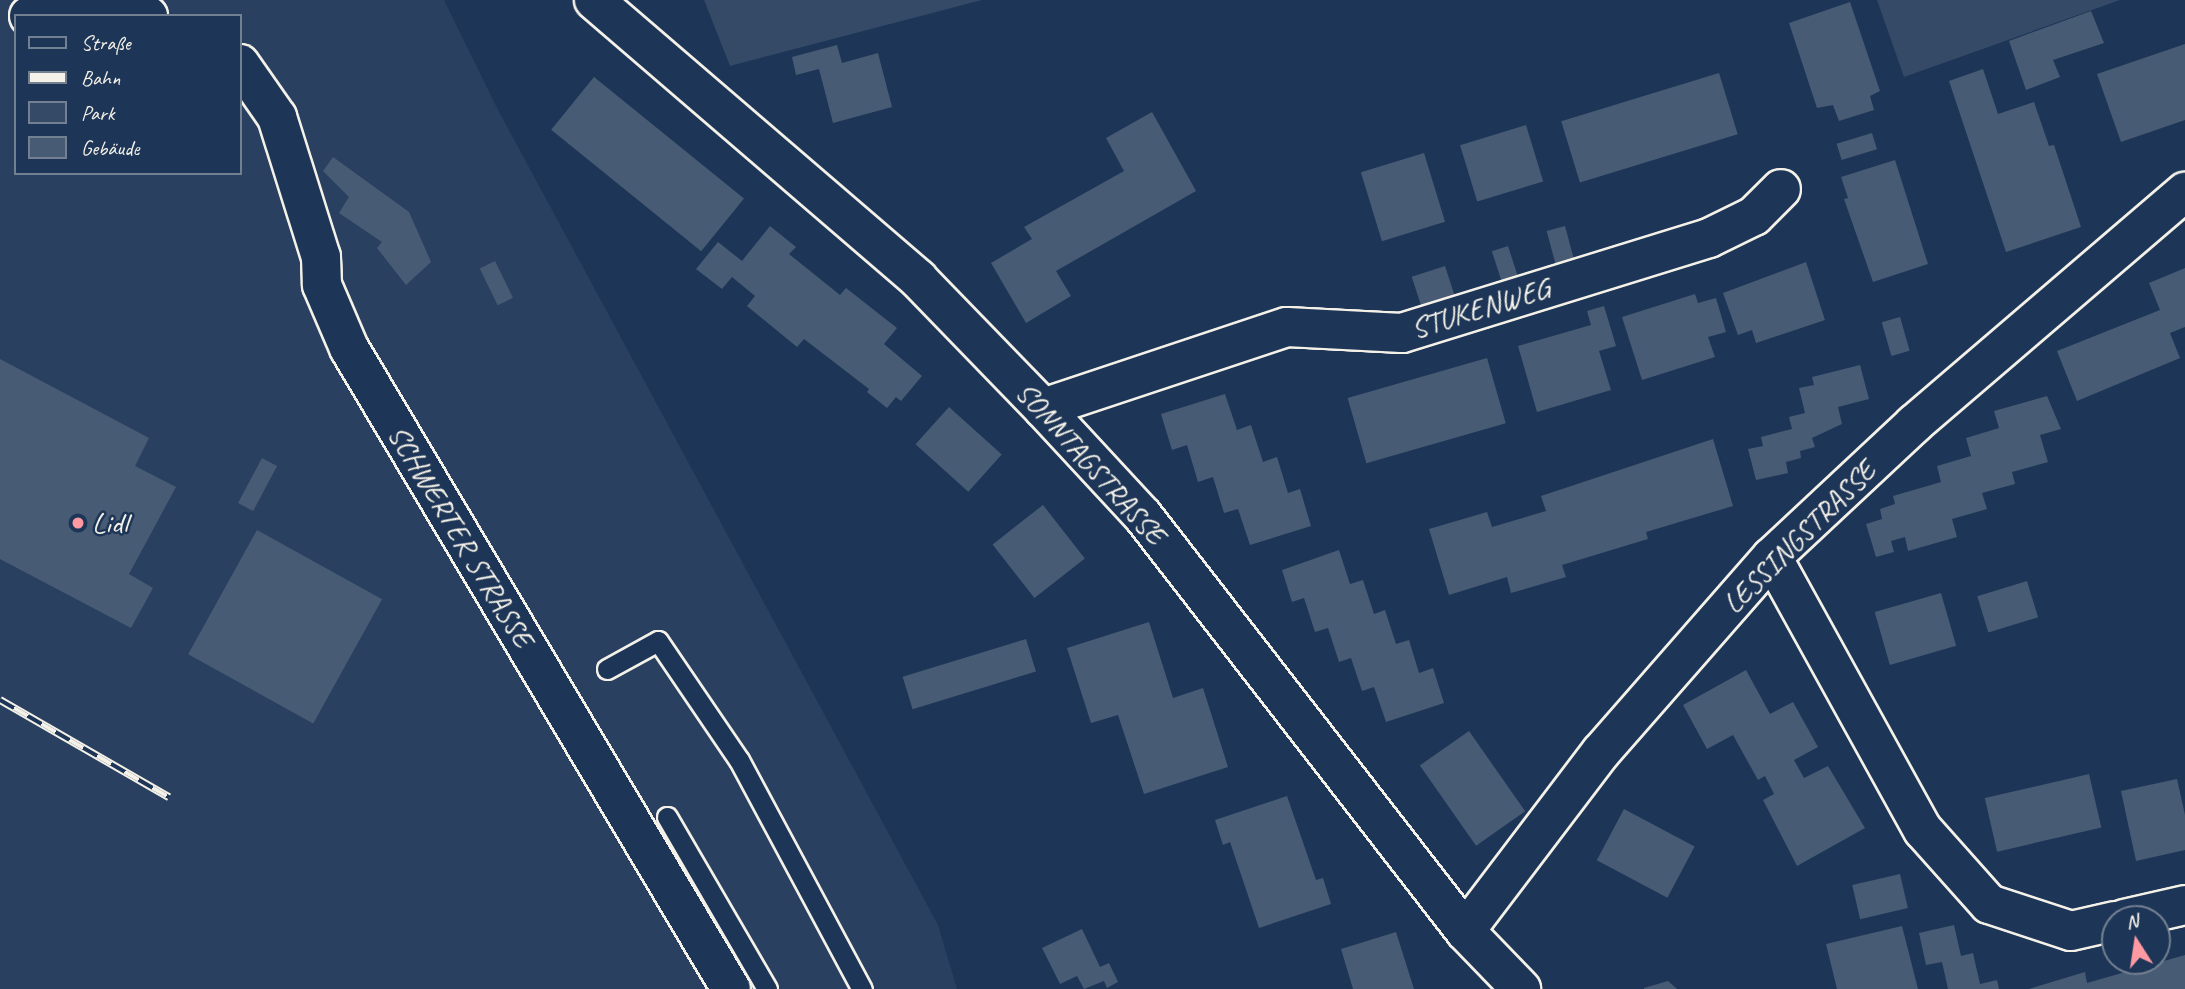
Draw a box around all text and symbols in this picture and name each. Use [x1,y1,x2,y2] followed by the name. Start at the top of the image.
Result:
[14,14,242,175] legend
[81,30,131,56] text: Straße
[81,65,120,91] text: Bahn
[81,100,114,126] text: Park
[81,135,139,161] text: Gebäude
[1406,270,1554,346] street label: STUKENWEG
[1008,374,1174,552] street label: SONNTAGSTRASSE
[380,418,542,654] street label: SCHWERTER STRASSE
[1715,453,1883,621] street label: LESSINGSTRASSE
[92,505,128,541] place label: Lidl
[70,515,86,531] marker: Lidl
[2101,905,2171,975] north arrow
[2124,908,2140,934] text: N

